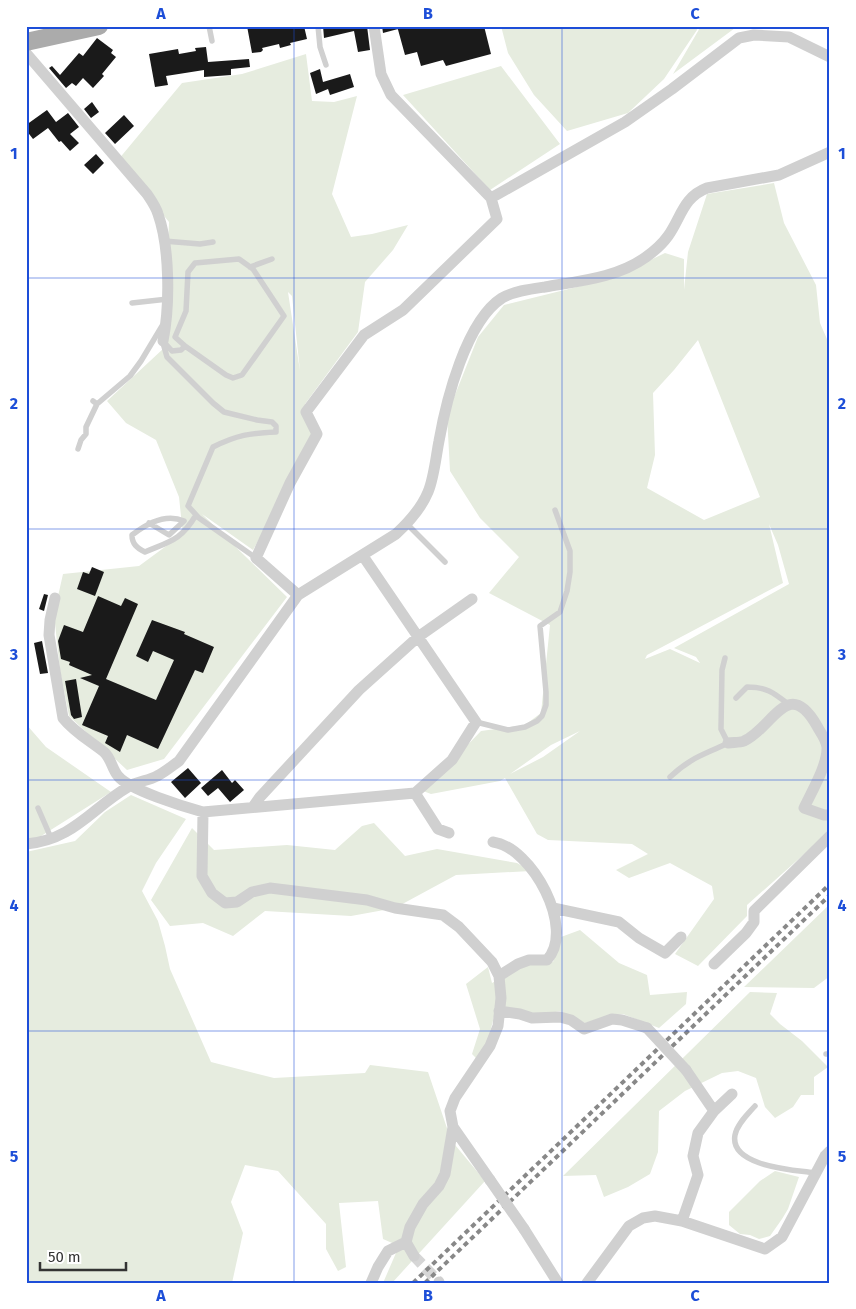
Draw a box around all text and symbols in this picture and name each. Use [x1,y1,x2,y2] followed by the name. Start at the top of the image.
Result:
[155,4,166,23] text: A
[423,4,433,23] text: B
[690,4,700,23] text: C
[10,144,18,163] text: 1
[838,144,846,163] text: 1
[10,394,18,413] text: 2
[838,394,846,413] text: 2
[9,645,18,664] text: 3
[837,645,846,664] text: 3
[9,896,19,915] text: 4
[837,896,847,915] text: 4
[10,1147,19,1166] text: 5
[838,1147,847,1166] text: 5
[40,1239,126,1271] scale bar
[48,1248,81,1266] text: 50 m
[155,1286,166,1305] text: A
[423,1286,433,1305] text: B
[690,1286,700,1305] text: C

